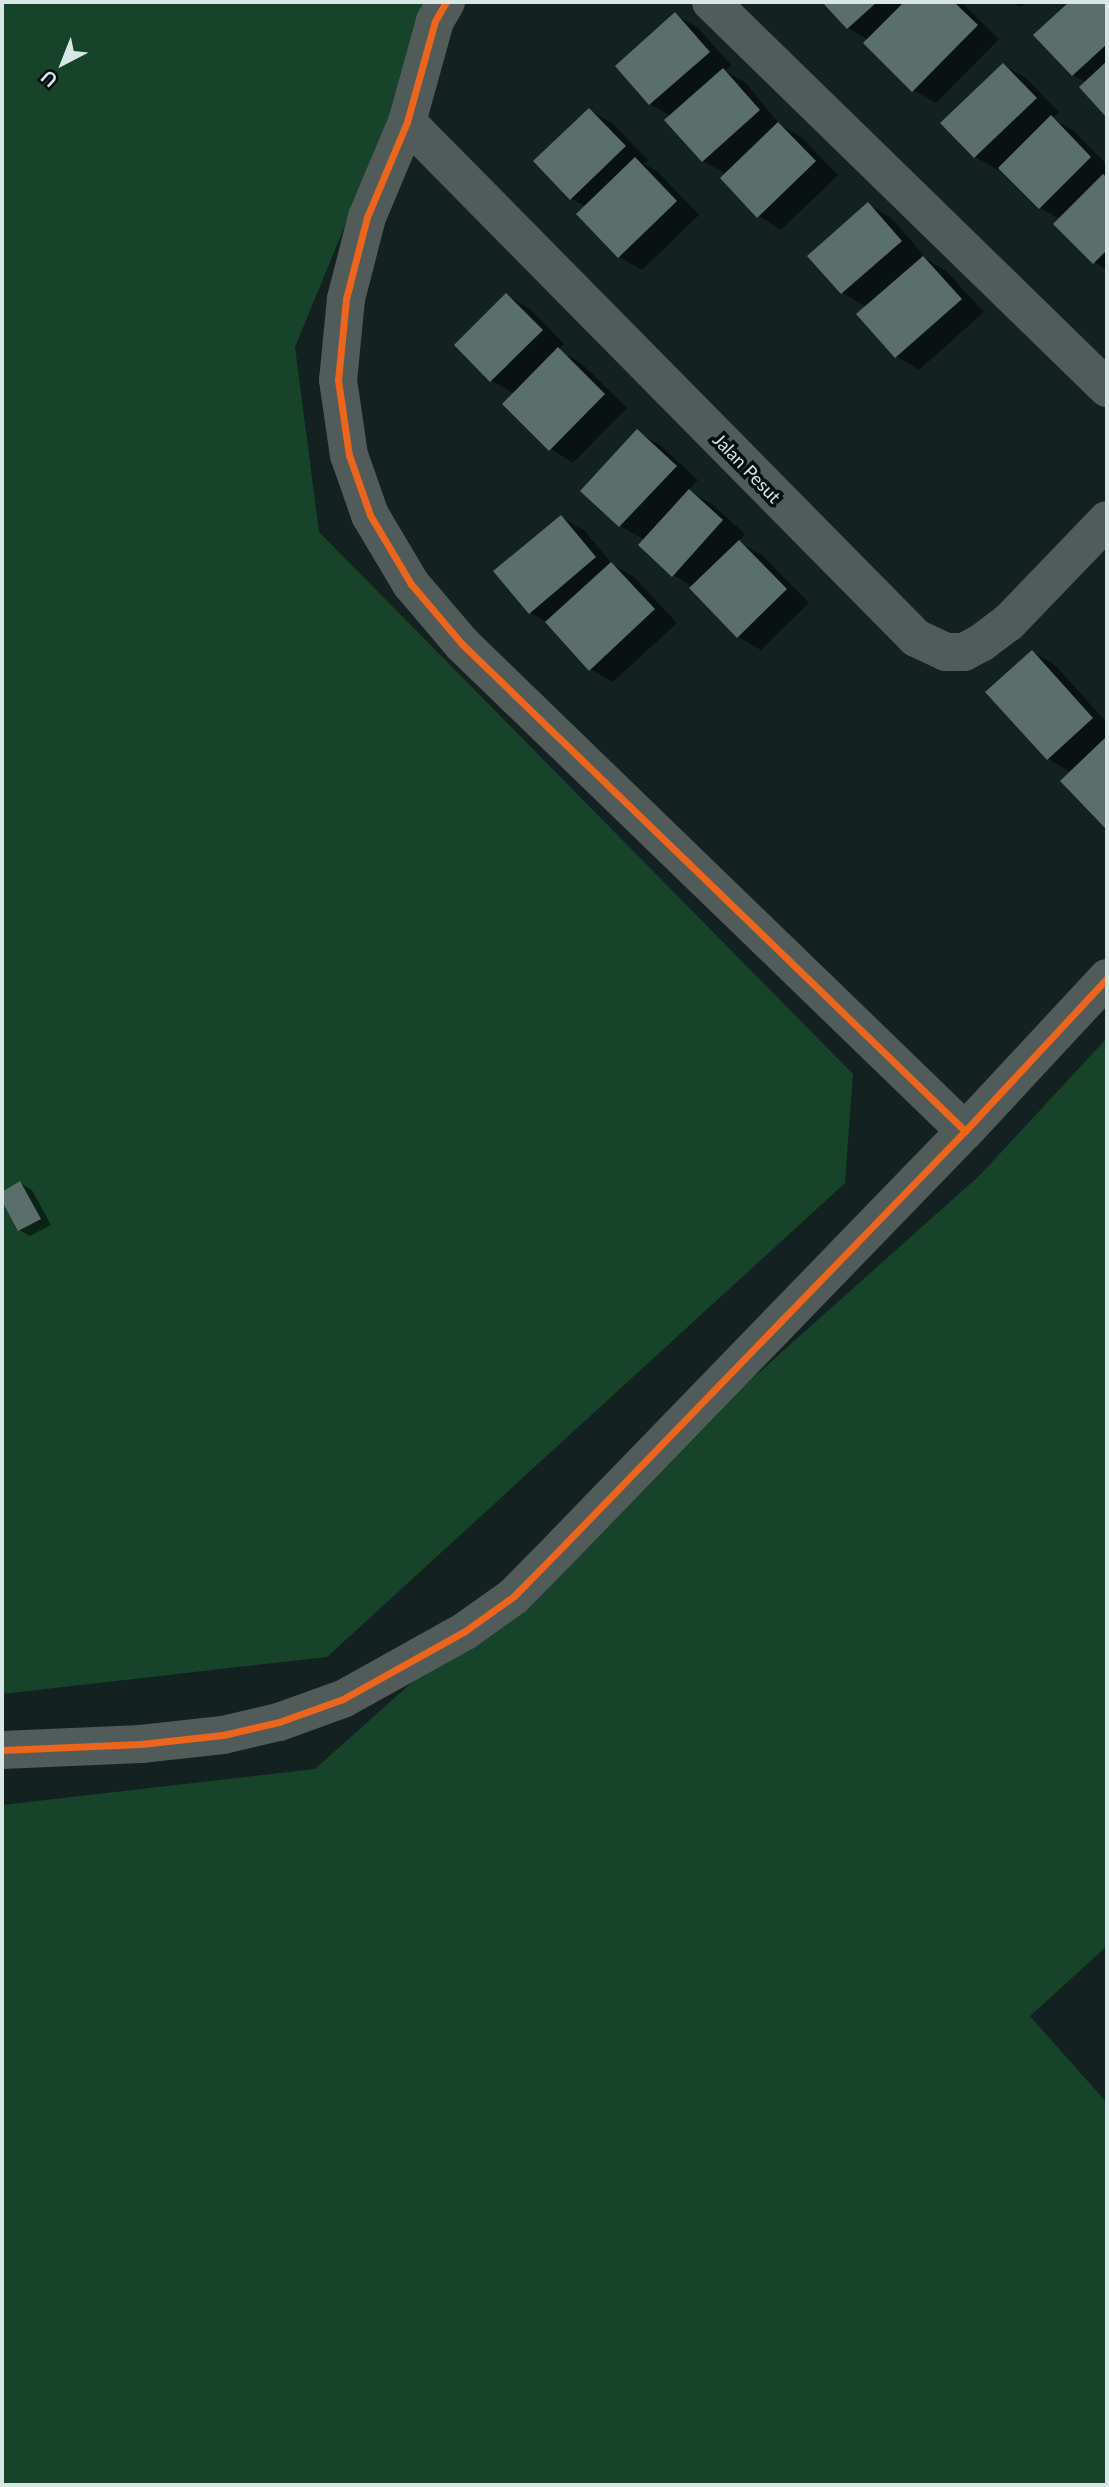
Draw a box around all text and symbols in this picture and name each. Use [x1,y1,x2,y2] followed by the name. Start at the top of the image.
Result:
[28,28,98,98] north arrow
[36,66,62,92] text: U
[709,429,785,507] street label: Jalan Pesut

